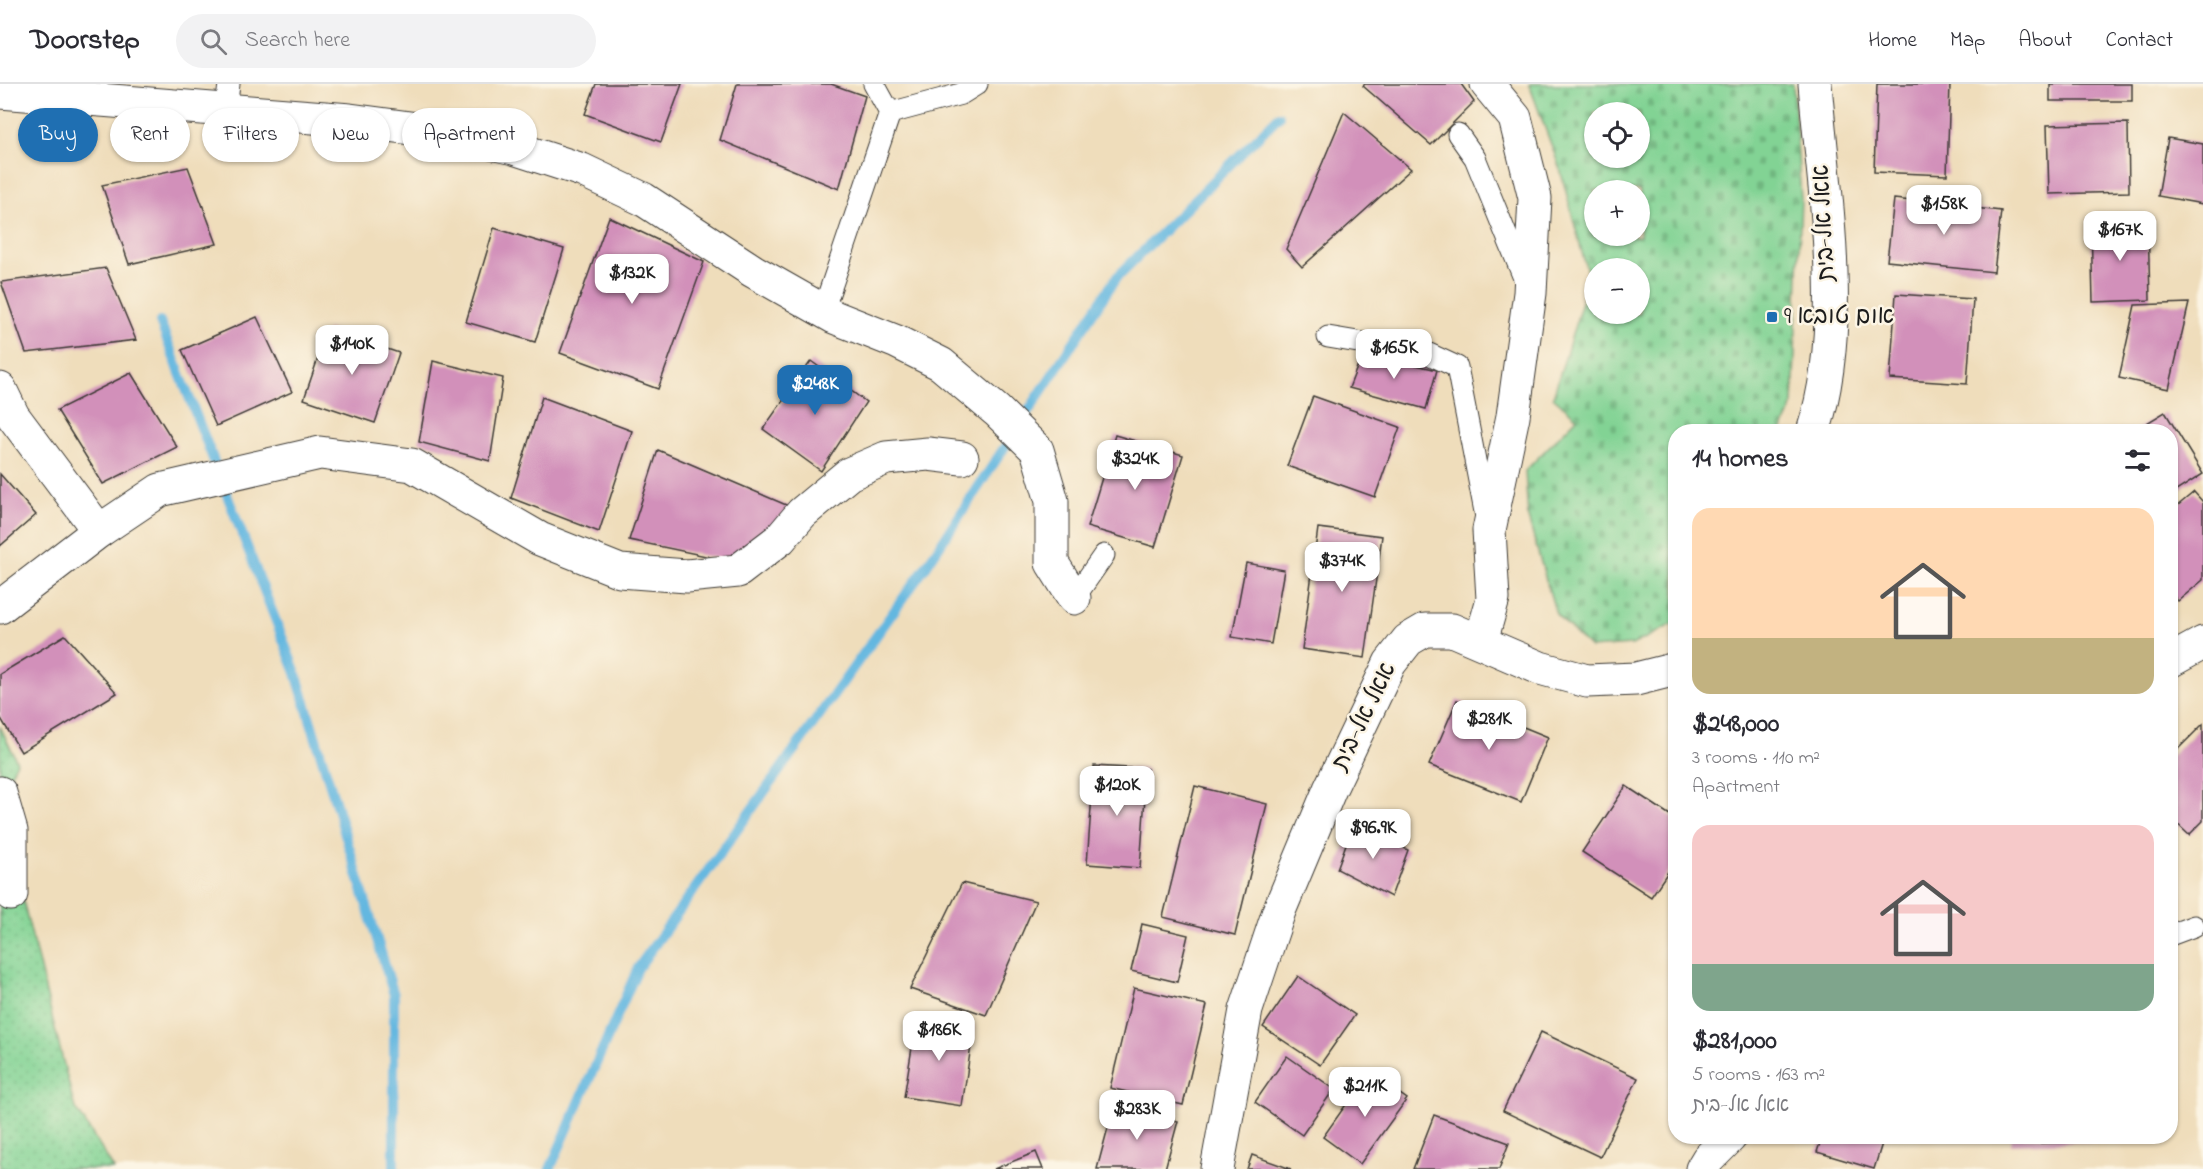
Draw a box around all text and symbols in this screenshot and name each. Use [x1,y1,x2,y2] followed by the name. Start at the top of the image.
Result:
[176,14,596,68] search box
[30,21,140,62] text: Doorstep
[197,25,230,58] icon: search
[245,25,350,57] text: Search here
[1868,26,1917,56] text: Home
[1950,26,1985,56] text: Map
[2018,26,2072,56] text: About
[2105,26,2173,56] text: Contact
[1584,102,1650,324] map controls
[1584,102,1650,168] button: locate
[18,108,98,162] chip: Buy
[110,108,190,162] chip: Rent
[202,108,299,162] chip: Filters
[311,108,390,162] chip: New
[402,108,537,162] chip: Apartment
[1804,164,1846,284] street label: אאל אל-בית
[1584,180,1650,246] button: +
[1902,185,1986,236] pin: $158K
[1920,190,1968,219] text: $158K
[2078,211,2162,262] pin: $167K
[2097,216,2143,245] text: $167K
[590,254,674,305] pin: $132K
[1584,258,1650,324] button: −
[609,259,655,288] text: $132K
[1784,300,1894,335] place label: אום טובא 9
[1765,310,1779,324] marker: אום טובא 9
[310,325,394,376] pin: $140K
[1352,329,1436,380] pin: $165K
[329,330,375,359] text: $140K
[1370,334,1418,363] text: $165K
[773,365,857,416] pin: $248K
[791,370,839,399] text: $248K
[1093,440,1177,491] pin: $324K
[1692,441,1788,479] text: 14 homes
[2121,444,2154,477] icon: filters
[1111,445,1159,474] text: $324K
[1300,542,1384,593] pin: $374K
[1319,547,1365,576] text: $374K
[1869,547,1977,655] icon: home
[1323,657,1406,779] street label: אאל אל-בית
[1447,700,1531,751] pin: $281K
[1466,705,1512,734] text: $281K
[1692,706,1779,744] text: $248,000
[1692,744,1820,773] text: 3 rooms · 110 m²
[1075,766,1159,817] pin: $120K
[1094,771,1140,800] text: $120K
[1692,773,1780,802] text: Apartment
[1324,809,1422,860] pin: $96.9K
[1350,814,1396,843] text: $96.9K
[1869,864,1977,972] icon: home
[897,1011,981,1062] pin: $186K
[917,1016,961,1045] text: $186K
[1692,1023,1777,1061] text: $281,000
[1692,1061,1825,1090] text: 5 rooms · 163 m²
[1323,1067,1407,1118] pin: $211K
[1343,1072,1387,1101] text: $211K
[1095,1090,1179,1141] pin: $283K
[1692,1092,1789,1121] text: אאל אל-בית
[1113,1095,1161,1124] text: $283K

